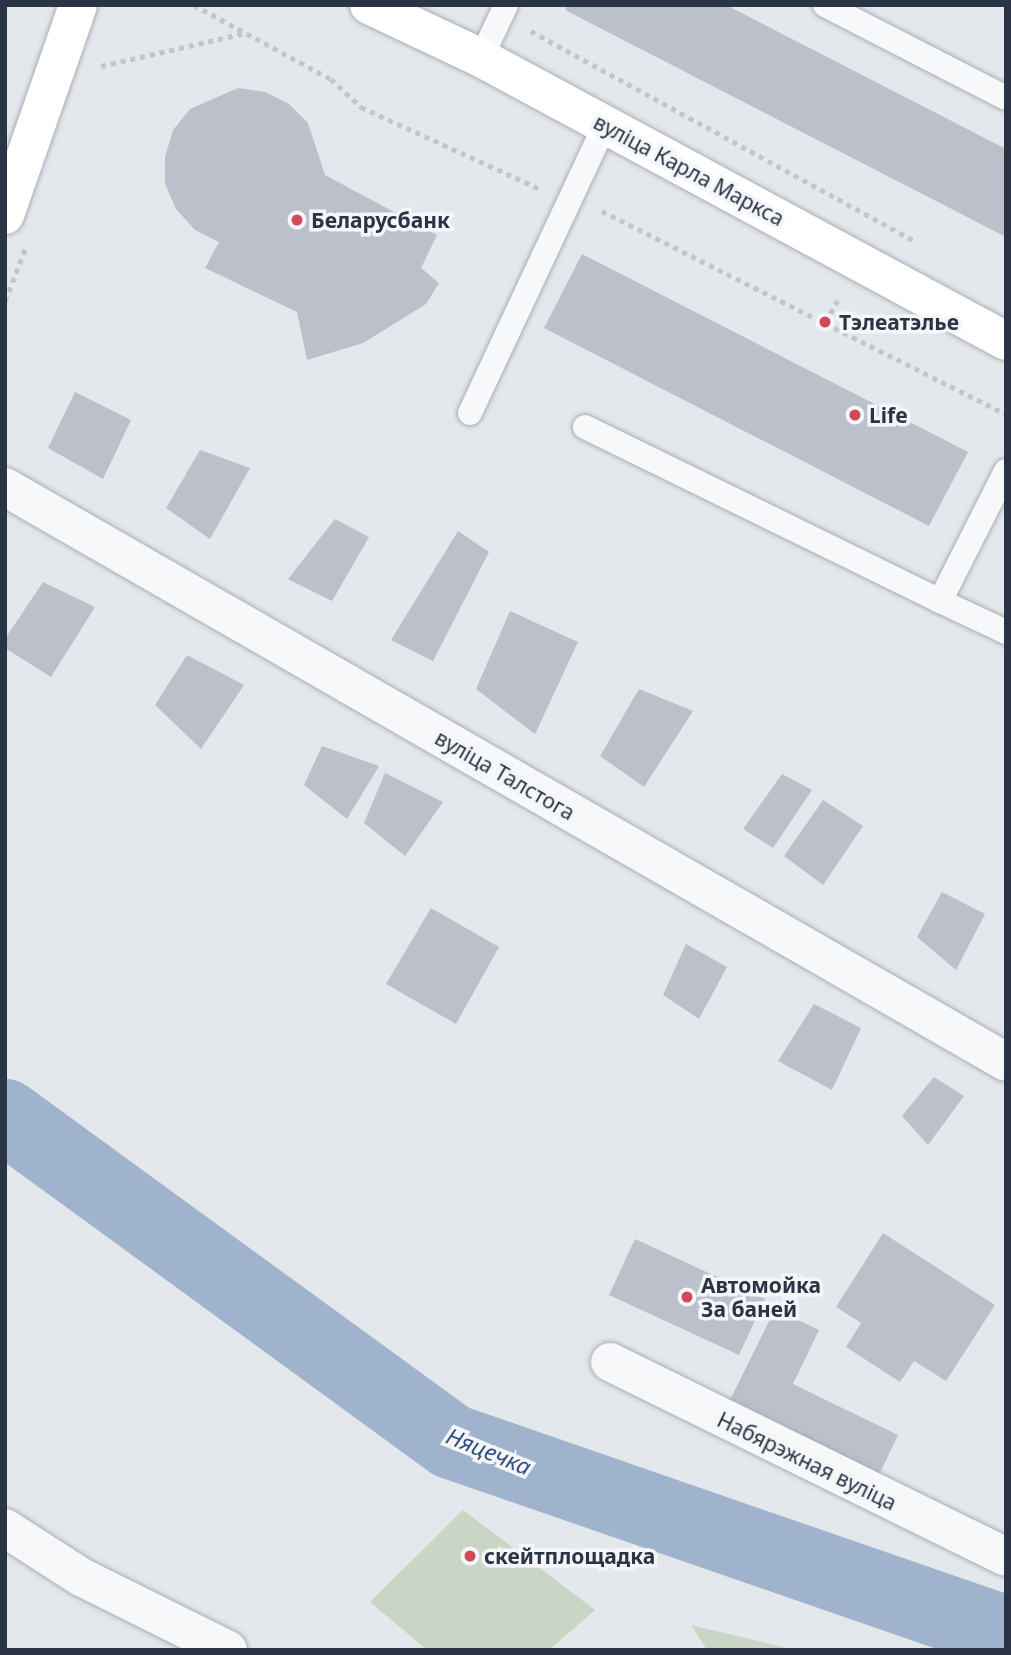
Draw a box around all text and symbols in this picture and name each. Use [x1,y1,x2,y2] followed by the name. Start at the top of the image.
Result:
[589,109,789,231] street label: вуліца Карла Маркса
[311,207,450,233] place label: Беларусбанк
[289,212,305,228] marker: Беларусбанк
[839,309,959,335] place label: Тэлеатэлье
[817,314,833,330] marker: Тэлеатэлье
[869,402,908,428] place label: Life
[847,407,863,423] marker: Life
[431,725,579,825] street label: вуліца Талстога
[701,1272,821,1322] place label: Автомойка За баней
[679,1289,695,1305] marker: Автомойка За баней
[713,1407,901,1515] street label: Набярэжная вуліца
[443,1422,535,1480] water label: Няцечка
[484,1543,655,1569] place label: скейтплощадка
[462,1548,478,1564] marker: скейтплощадка

